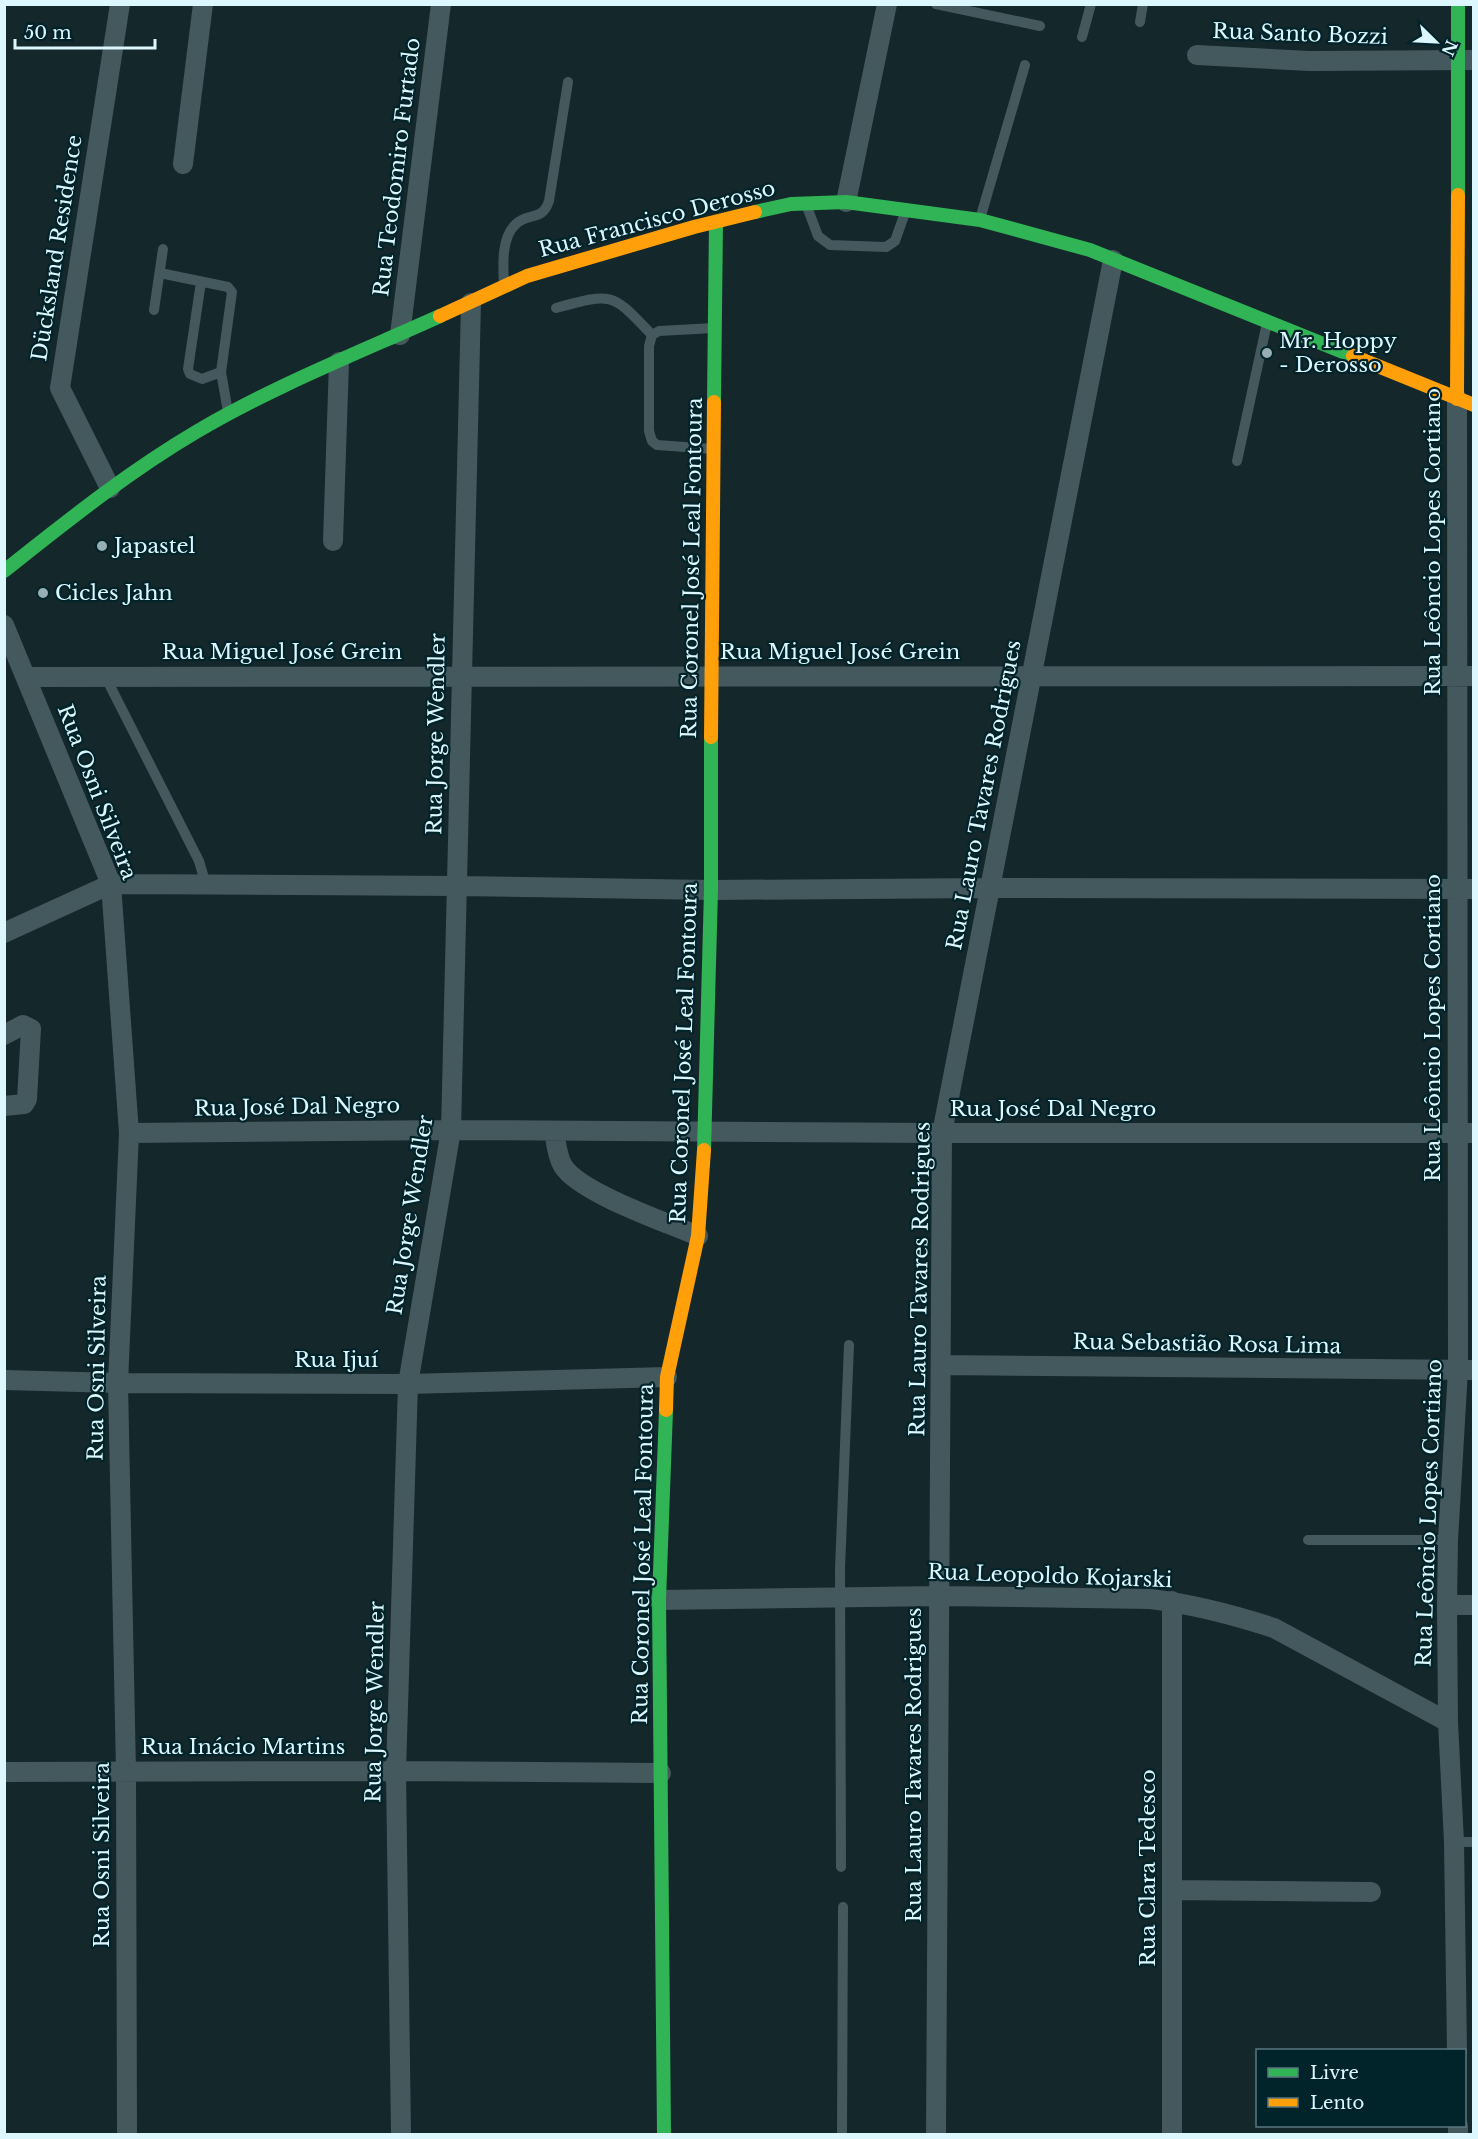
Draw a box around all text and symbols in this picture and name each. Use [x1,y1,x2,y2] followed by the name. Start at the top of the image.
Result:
[15,12,154,50] scale bar
[1406,12,1466,72] north arrow
[1212,18,1388,50] street label: Rua Santo Bozzi
[24,22,72,44] text: 50 m
[368,36,426,298] street label: Rua Teodomiro Furtado
[1438,37,1462,59] text: N
[26,133,88,363] street label: Dücksland Residence
[536,175,778,263] street label: Rua Francisco Derosso
[1279,328,1397,378] place label: Mr. Hoppy - Derosso
[1260,346,1274,360] marker: Mr. Hoppy - Derosso
[1420,388,1446,696] street label: Rua Leôncio Lopes Cortiano
[676,397,708,739] street label: Rua Coronel José Leal Fontoura
[111,533,196,559] place label: Japastel
[95,539,109,553] marker: Japastel
[55,580,173,606] place label: Cicles Jahn
[36,586,50,600] marker: Cicles Jahn
[421,633,451,835] street label: Rua Jorge Wendler
[941,638,1027,952] street label: Rua Lauro Tavares Rodrigues
[162,639,402,665] street label: Rua Miguel José Grein
[720,639,960,665] street label: Rua Miguel José Grein
[52,701,143,884] street label: Rua Osni Silveira
[1420,874,1446,1182] street label: Rua Leôncio Lopes Cortiano
[665,882,703,1224] street label: Rua Coronel José Leal Fontoura
[194,1092,400,1122] street label: Rua José Dal Negro
[950,1096,1156,1122] street label: Rua José Dal Negro
[381,1113,439,1317] street label: Rua Jorge Wendler
[904,1121,936,1437] street label: Rua Lauro Tavares Rodrigues
[82,1275,112,1461] street label: Rua Osni Silveira
[1072,1329,1342,1359] street label: Rua Sebastião Rosa Lima
[294,1347,379,1373] street label: Rua Ijuí
[1411,1359,1447,1667] street label: Rua Leôncio Lopes Cortiano
[627,1383,659,1725] street label: Rua Coronel José Leal Fontoura
[927,1559,1173,1593] street label: Rua Leopoldo Kojarski
[360,1601,390,1803] street label: Rua Jorge Wendler
[901,1607,927,1923] street label: Rua Lauro Tavares Rodrigues
[141,1734,345,1760] street label: Rua Inácio Martins
[89,1762,115,1948] street label: Rua Osni Silveira
[1135,1769,1161,1967] street label: Rua Clara Tedesco
[1256,2049,1466,2127] legend
[1310,2062,1359,2084] text: Livre
[1310,2092,1364,2114] text: Lento

